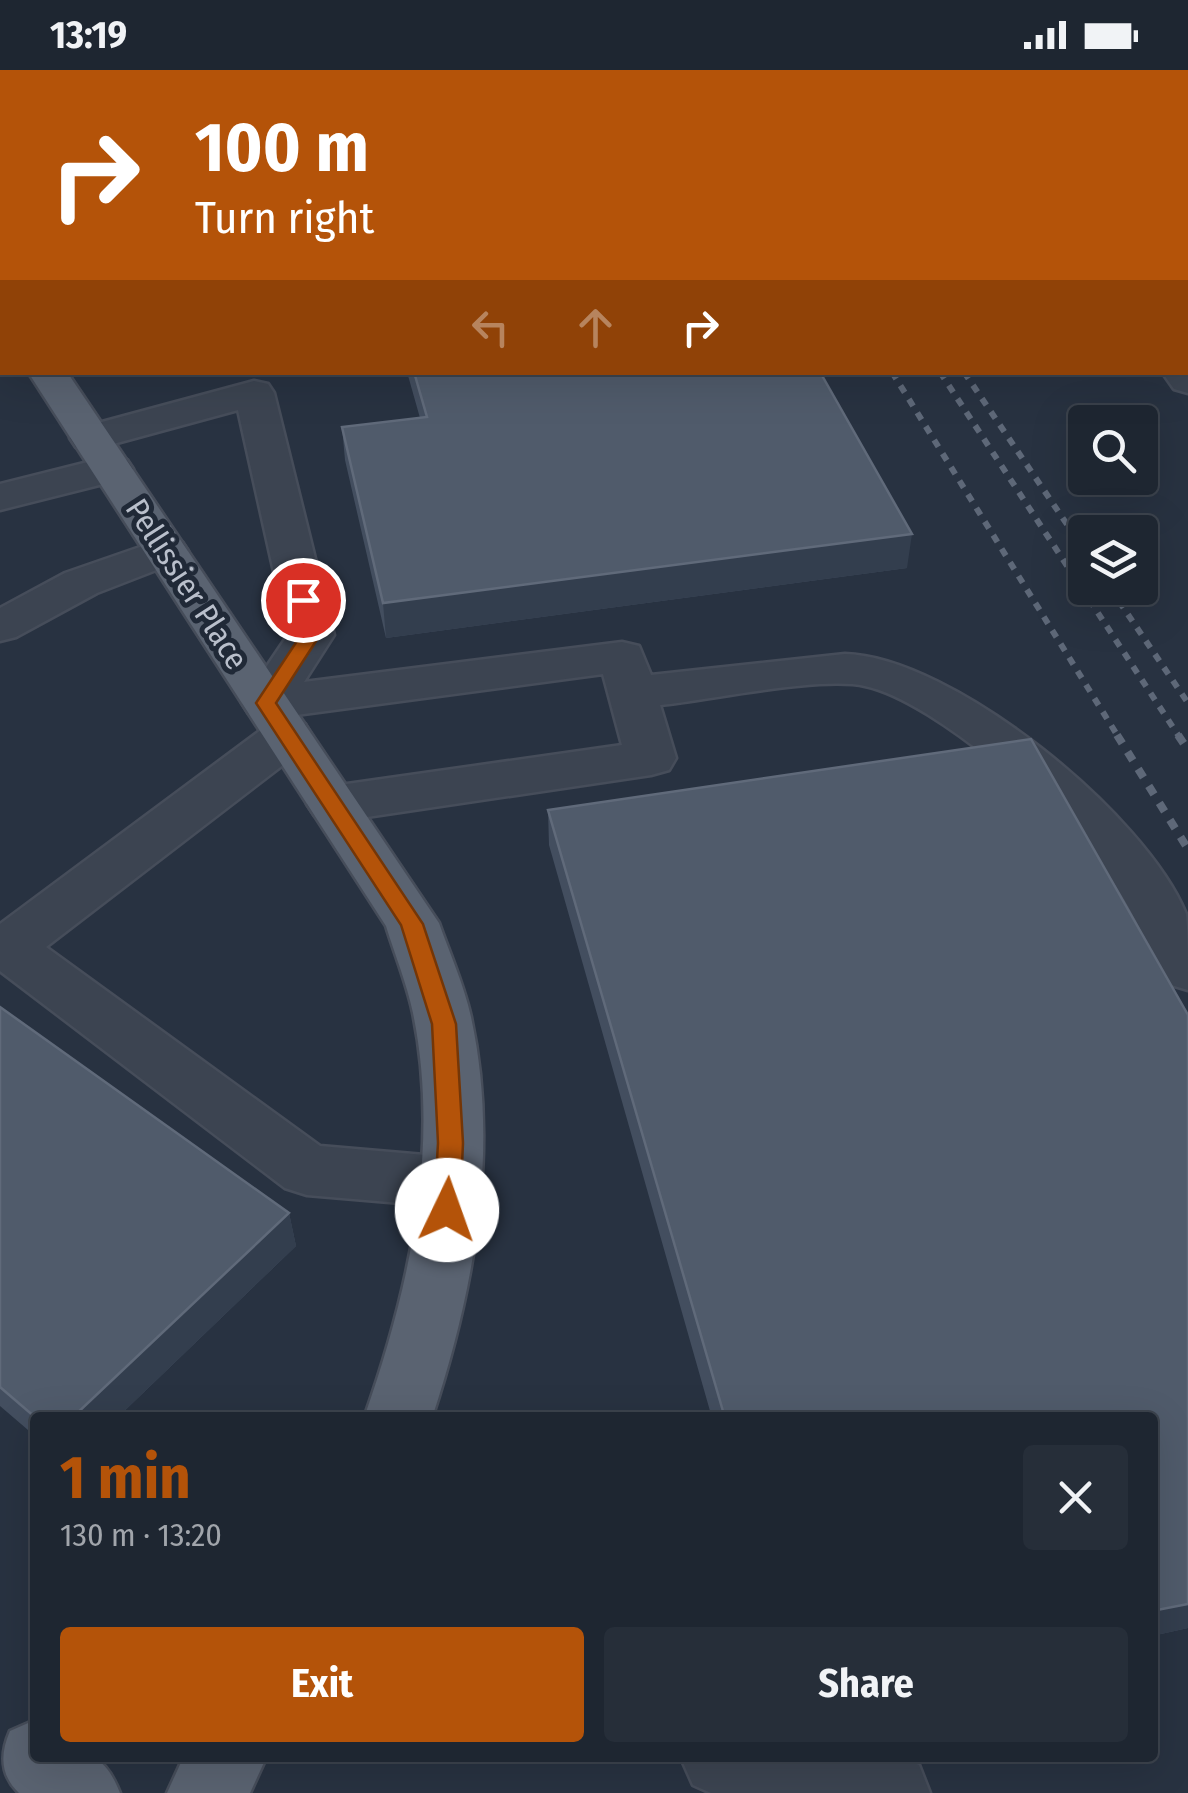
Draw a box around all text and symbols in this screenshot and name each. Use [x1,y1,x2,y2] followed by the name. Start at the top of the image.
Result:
[50,12,127,58] text: 13:19
[195,106,369,190] text: 100 m
[30,110,160,240] icon: right
[195,191,374,245] text: Turn right
[463,300,518,355] icon: left
[568,300,623,355] icon: ahead
[673,300,728,355] icon: right
[1068,405,1158,605] map controls
[1068,405,1158,495] button: search
[118,492,256,676] street label: Pellissier Place
[1068,515,1158,605] button: layers
[261,558,346,643] pin
[276,573,331,628] icon: arrive
[395,1158,499,1262] position arrow
[60,1442,191,1514] text: 1 min
[1023,1445,1128,1550] button: close
[60,1516,222,1554] text: 130 m · 13:20
[60,1627,584,1742] button: Exit
[604,1627,1128,1742] button: Share

